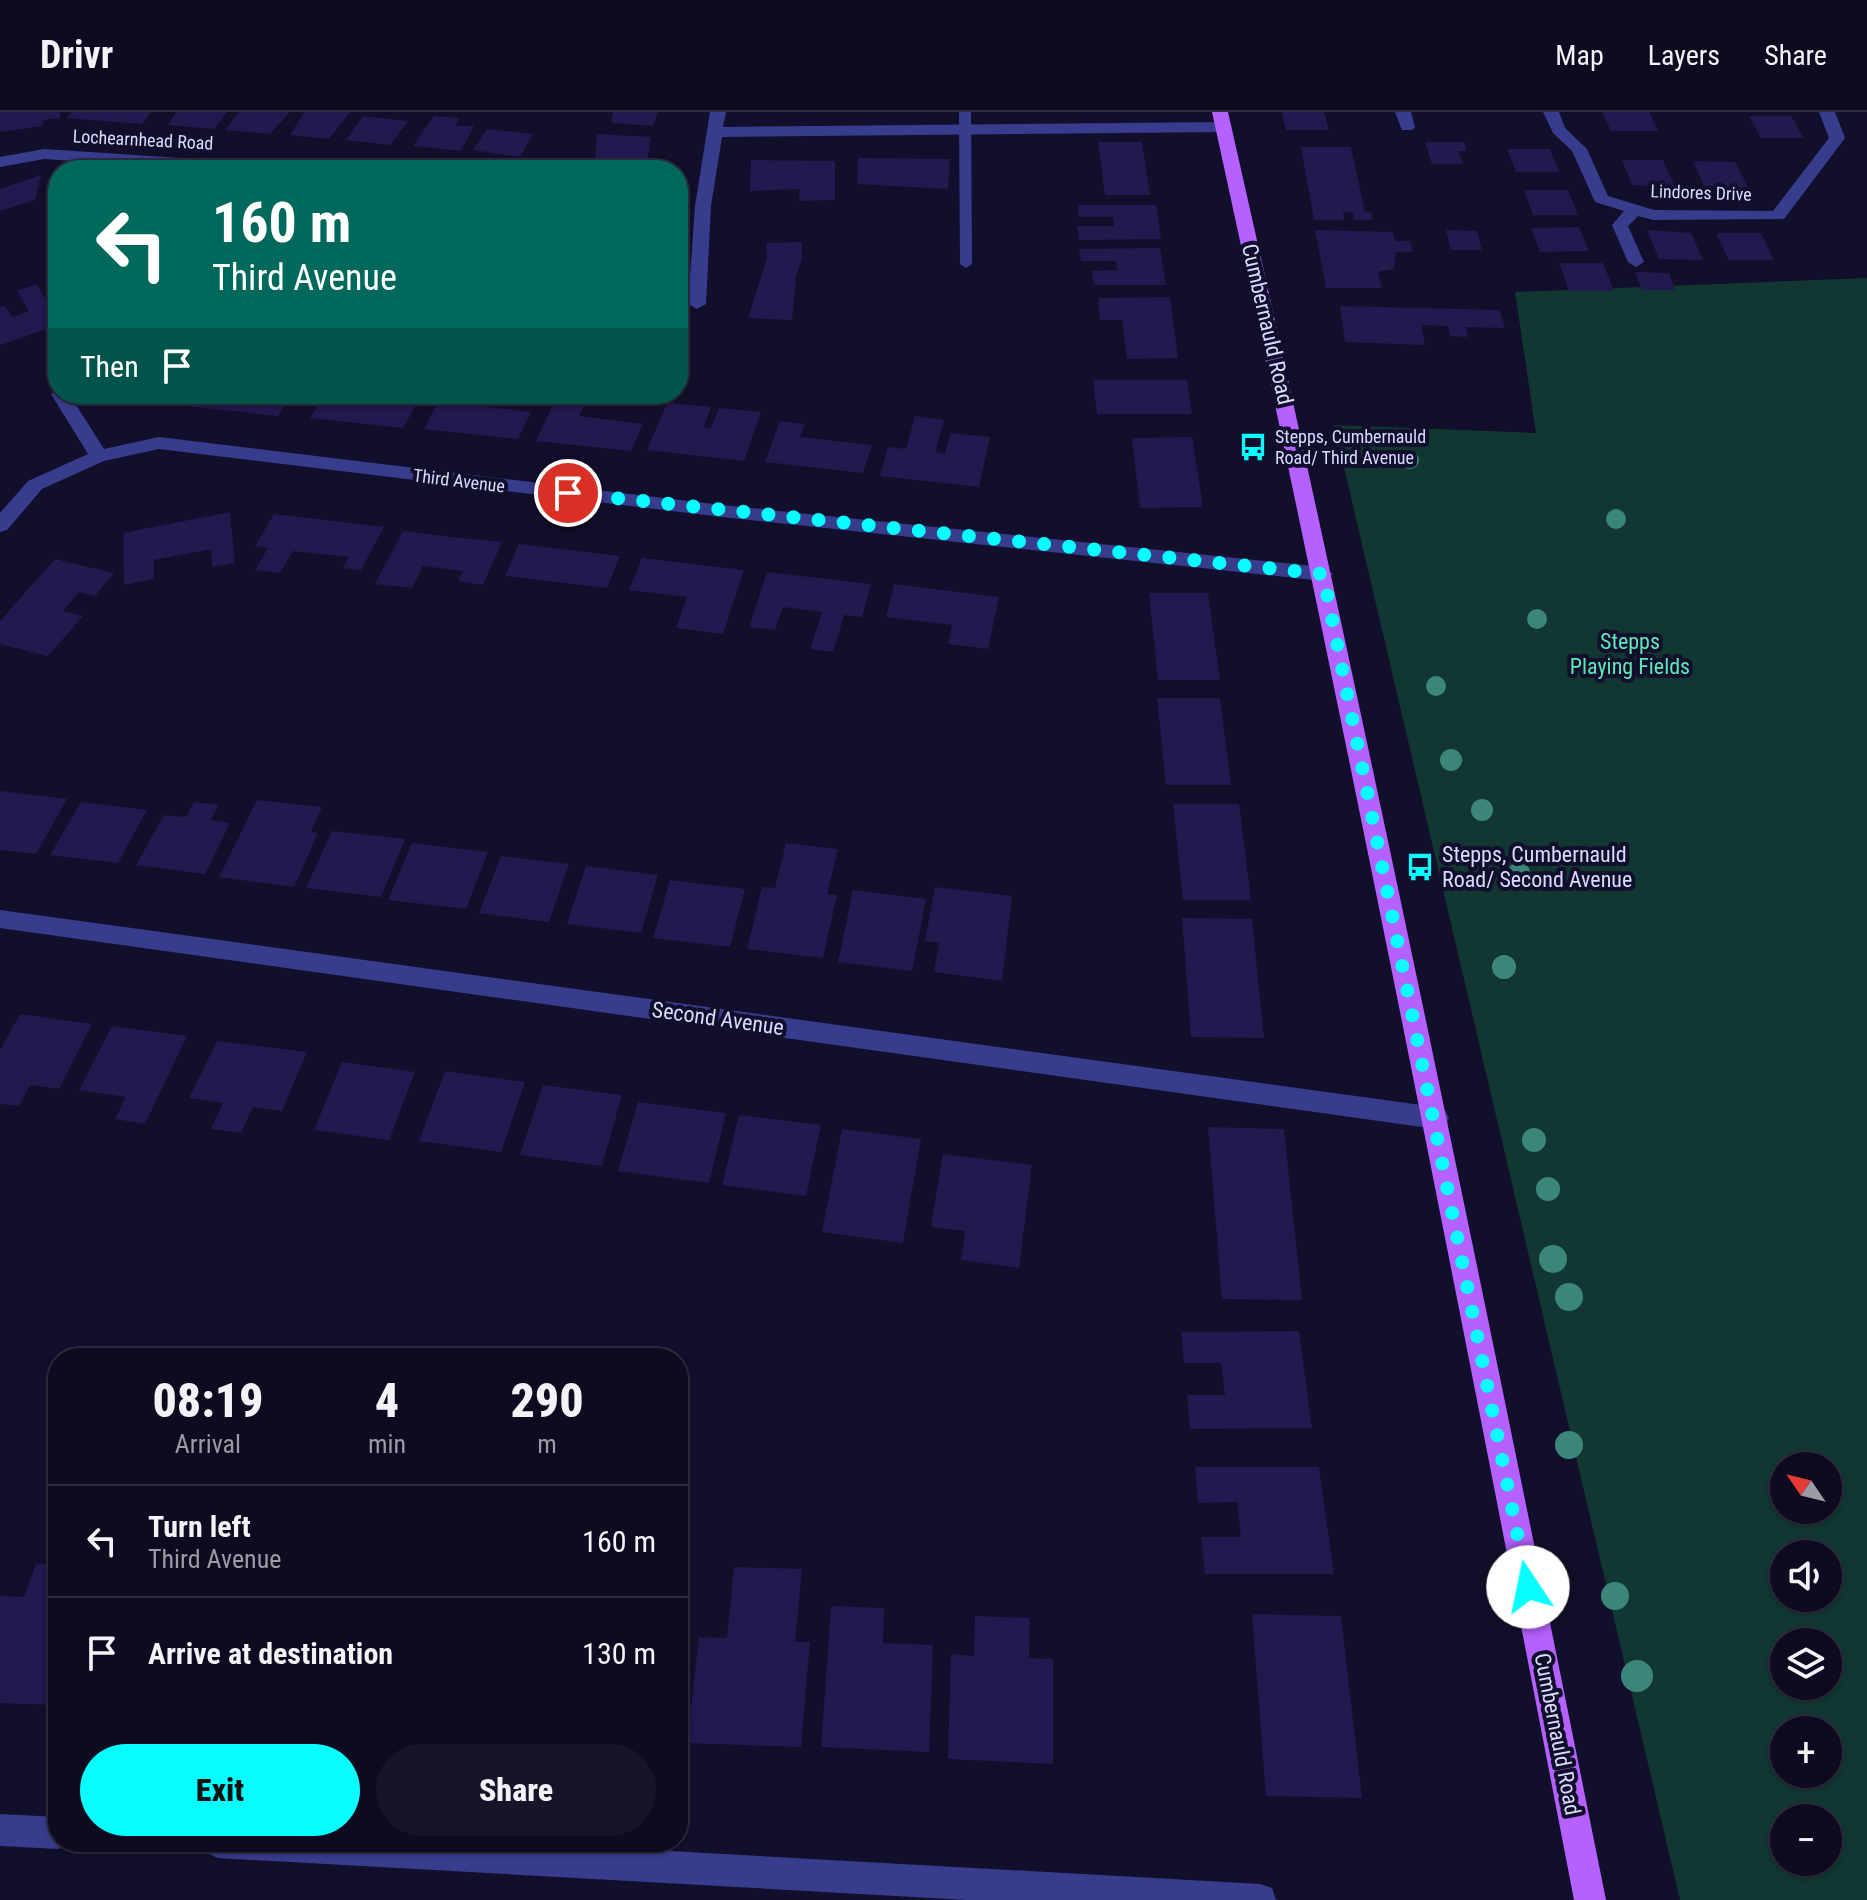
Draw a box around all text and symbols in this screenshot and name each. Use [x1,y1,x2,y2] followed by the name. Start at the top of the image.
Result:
[40,33,113,77] text: Drivr
[1555,39,1604,72] text: Map
[1648,39,1720,72] text: Layers
[1764,39,1827,72] text: Share
[72,125,214,154] street label: Lochearnhead Road
[1650,180,1752,205] street label: Lindores Drive
[212,190,351,256] text: 160 m
[80,192,184,296] icon: left
[1237,241,1298,407] street label: Cumbernauld Road
[212,257,397,299] text: Third Avenue
[155,344,199,388] icon: arrive
[80,349,139,384] text: Then
[1275,426,1426,468] place label: Stepps, Cumbernauld Road/ Third Avenue
[1238,432,1268,462] bus stop icon: Stepps, Cumbernauld Road/ Third Avenue
[534,459,602,527] pin
[412,464,506,497] street label: Third Avenue
[546,471,590,515] icon: arrive
[1570,629,1690,679] park label: Stepps Playing Fields
[1442,842,1632,892] place label: Stepps, Cumbernauld Road/ Second Avenue
[1405,852,1435,882] bus stop icon: Stepps, Cumbernauld Road/ Second Avenue
[650,997,785,1040] street label: Second Avenue
[152,1372,264,1429] text: 08:19
[375,1372,399,1429] text: 4
[510,1372,584,1429] text: 290
[175,1429,241,1459] text: Arrival
[368,1429,406,1459] text: min
[537,1429,557,1459] text: m
[1770,1452,1842,1524] north arrow
[1770,1452,1842,1876] map controls
[148,1509,251,1544] text: Turn left
[80,1519,124,1563] icon: left
[582,1524,656,1559] text: 160 m
[1770,1540,1842,1612] button: sound
[148,1544,281,1574] text: Third Avenue
[1486,1545,1570,1629] position arrow
[1770,1628,1842,1700] button: layers
[80,1631,124,1675] icon: arrive
[148,1636,393,1671] text: Arrive at destination
[582,1636,656,1671] text: 130 m
[1530,1651,1585,1817] street label: Cumbernauld Road
[1770,1716,1842,1788] button: +
[80,1744,360,1836] button: Exit
[376,1744,656,1836] button: Share
[1770,1804,1842,1876] button: −

